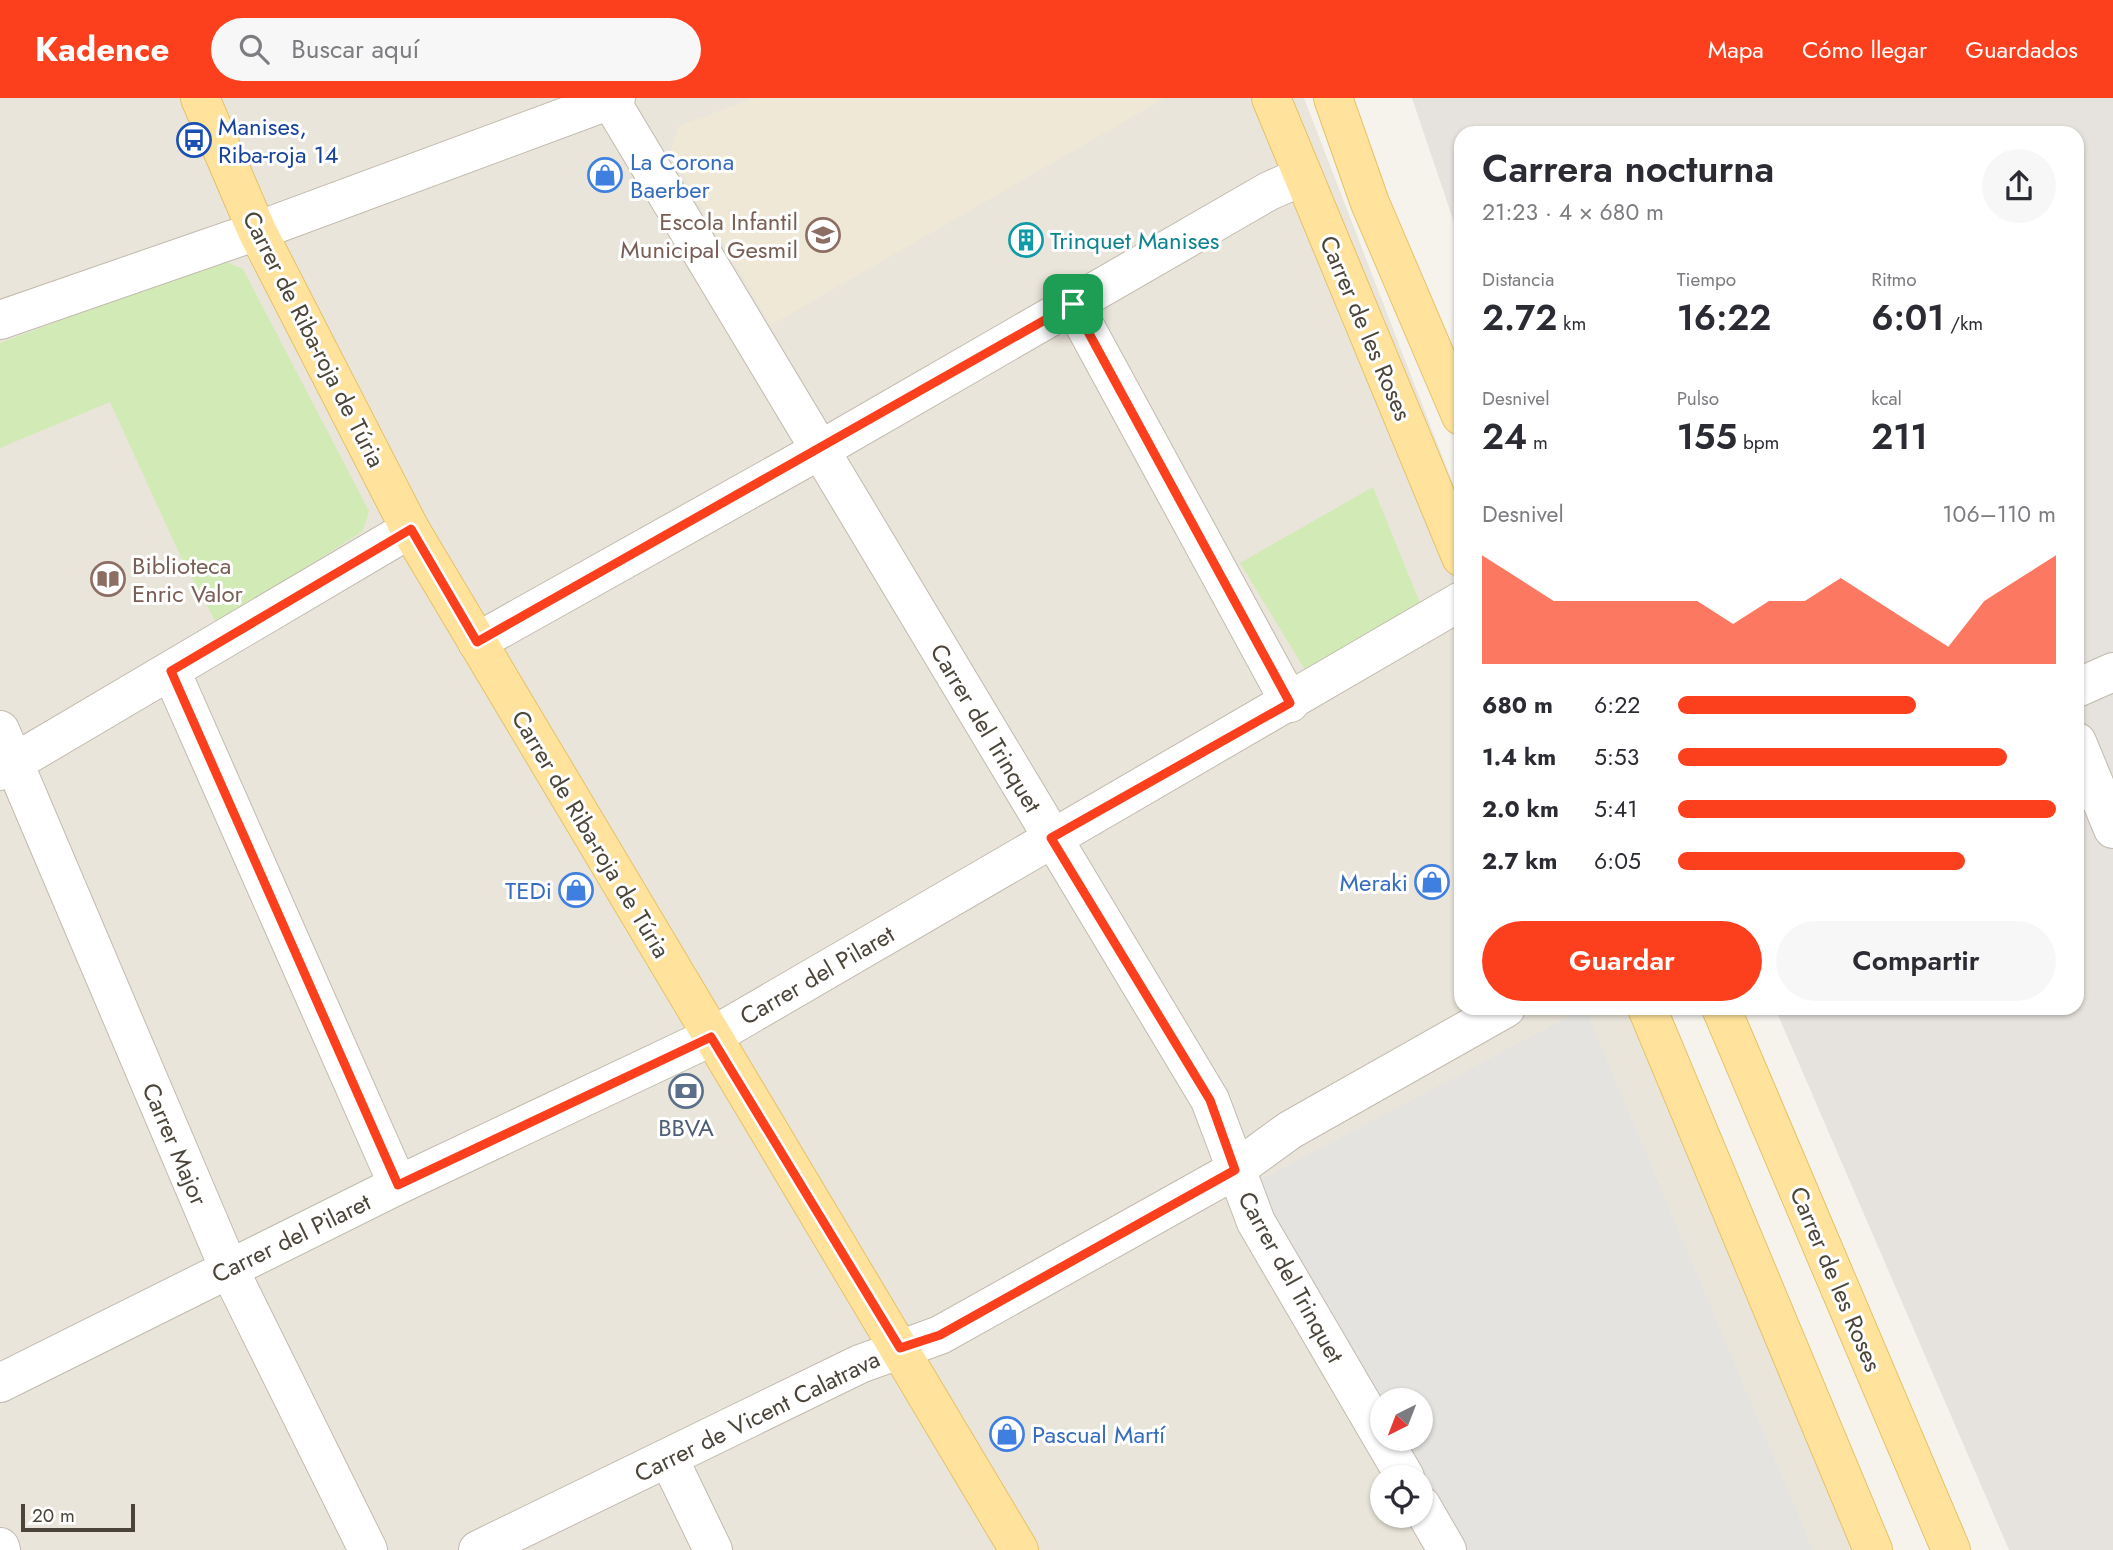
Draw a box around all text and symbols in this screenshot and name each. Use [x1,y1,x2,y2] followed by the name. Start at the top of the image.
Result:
[211,18,701,81] search box
[35,26,169,73] text: Kadence
[235,30,273,68] icon: search
[291,30,419,68] text: Buscar aquí
[1708,32,1764,67] text: Mapa
[1802,32,1927,67] text: Cómo llegar
[1965,32,2078,67] text: Guardados
[218,109,338,172] place label: Manises, Riba-roja 14
[175,121,213,159] bus stop icon: Manises, Riba-roja 14
[1482,141,1774,196] text: Carrera nocturna
[630,144,734,207] place label: La Corona Baerber
[1982,149,2056,223] button: share
[586,156,624,194] shop icon: La Corona Baerber
[1482,195,1664,229] text: 21:23 · 4 × 680 m
[620,204,798,267] place label: Escola Infantil Municipal Gesmil
[234,205,394,473] street label: Carrer de Riba-roja de Túria
[804,216,842,254] school or university icon: Escola Infantil Municipal Gesmil
[1007,221,1045,259] building icon: Trinquet Manises
[1050,223,1219,258] place label: Trinquet Manises
[1311,230,1421,426] street label: Carrer de les Roses
[1482,266,1554,293] text: Distancia
[1677,266,1736,293] text: Tiempo
[1871,266,1917,293] text: Ritmo
[1043,274,1103,334] pin
[1054,285,1092,323] icon: arrive
[1482,293,1557,343] text: 2.72
[1677,293,1771,343] text: 16:22
[1871,293,1944,343] text: 6:01
[1557,310,1586,337] text: km
[1944,310,1983,337] text: /km
[1482,385,1550,412] text: Desnivel
[1677,385,1719,412] text: Pulso
[1871,385,1902,412] text: kcal
[1482,412,1527,462] text: 24
[1677,412,1737,462] text: 155
[1871,412,1928,462] text: 211
[1527,429,1548,456] text: m
[1737,429,1779,456] text: bpm
[1482,497,1564,531] text: Desnivel
[1942,497,2056,531] text: 106–110 m
[132,548,244,611] place label: Biblioteca Enric Valor
[89,560,127,598] library icon: Biblioteca Enric Valor
[922,637,1050,819] street label: Carrer del Trinquet
[1482,688,1553,722] text: 680 m
[1594,688,1640,722] text: 6:22
[503,703,679,965] street label: Carrer de Riba-roja de Túria
[1482,740,1556,774] text: 1.4 km
[1594,740,1639,774] text: 5:53
[1482,792,1559,826] text: 2.0 km
[1594,792,1638,826] text: 5:41
[1482,844,1557,878] text: 2.7 km
[1594,844,1641,878] text: 6:05
[1413,863,1451,901] shop icon: Meraki
[1340,865,1408,900] place label: Meraki
[557,871,595,909] shop icon: TEDi
[505,873,552,908] place label: TEDi
[733,916,901,1033] street label: Carrer del Pilaret
[1482,921,1762,1001] button: Guardar
[1776,921,2056,1001] button: Compartir
[667,1072,705,1110] bank icon: BBVA
[133,1077,217,1211] street label: Carrer Major
[658,1110,714,1145] place label: BBVA
[1781,1181,1891,1377] street label: Carrer de les Roses
[206,1184,377,1292] street label: Carrer del Pilaret
[1229,1185,1353,1369] street label: Carrer del Trinquet
[628,1341,886,1491] street label: Carrer de Vicent Calatrava
[1370,1388,1433,1451] north arrow
[1370,1388,1433,1528] map controls
[988,1415,1026,1453] shop icon: Pascual Martí
[1032,1417,1166,1452] place label: Pascual Martí
[1370,1465,1433,1528] button: locate
[21,1501,135,1533] scale bar
[32,1502,75,1529] text: 20 m

